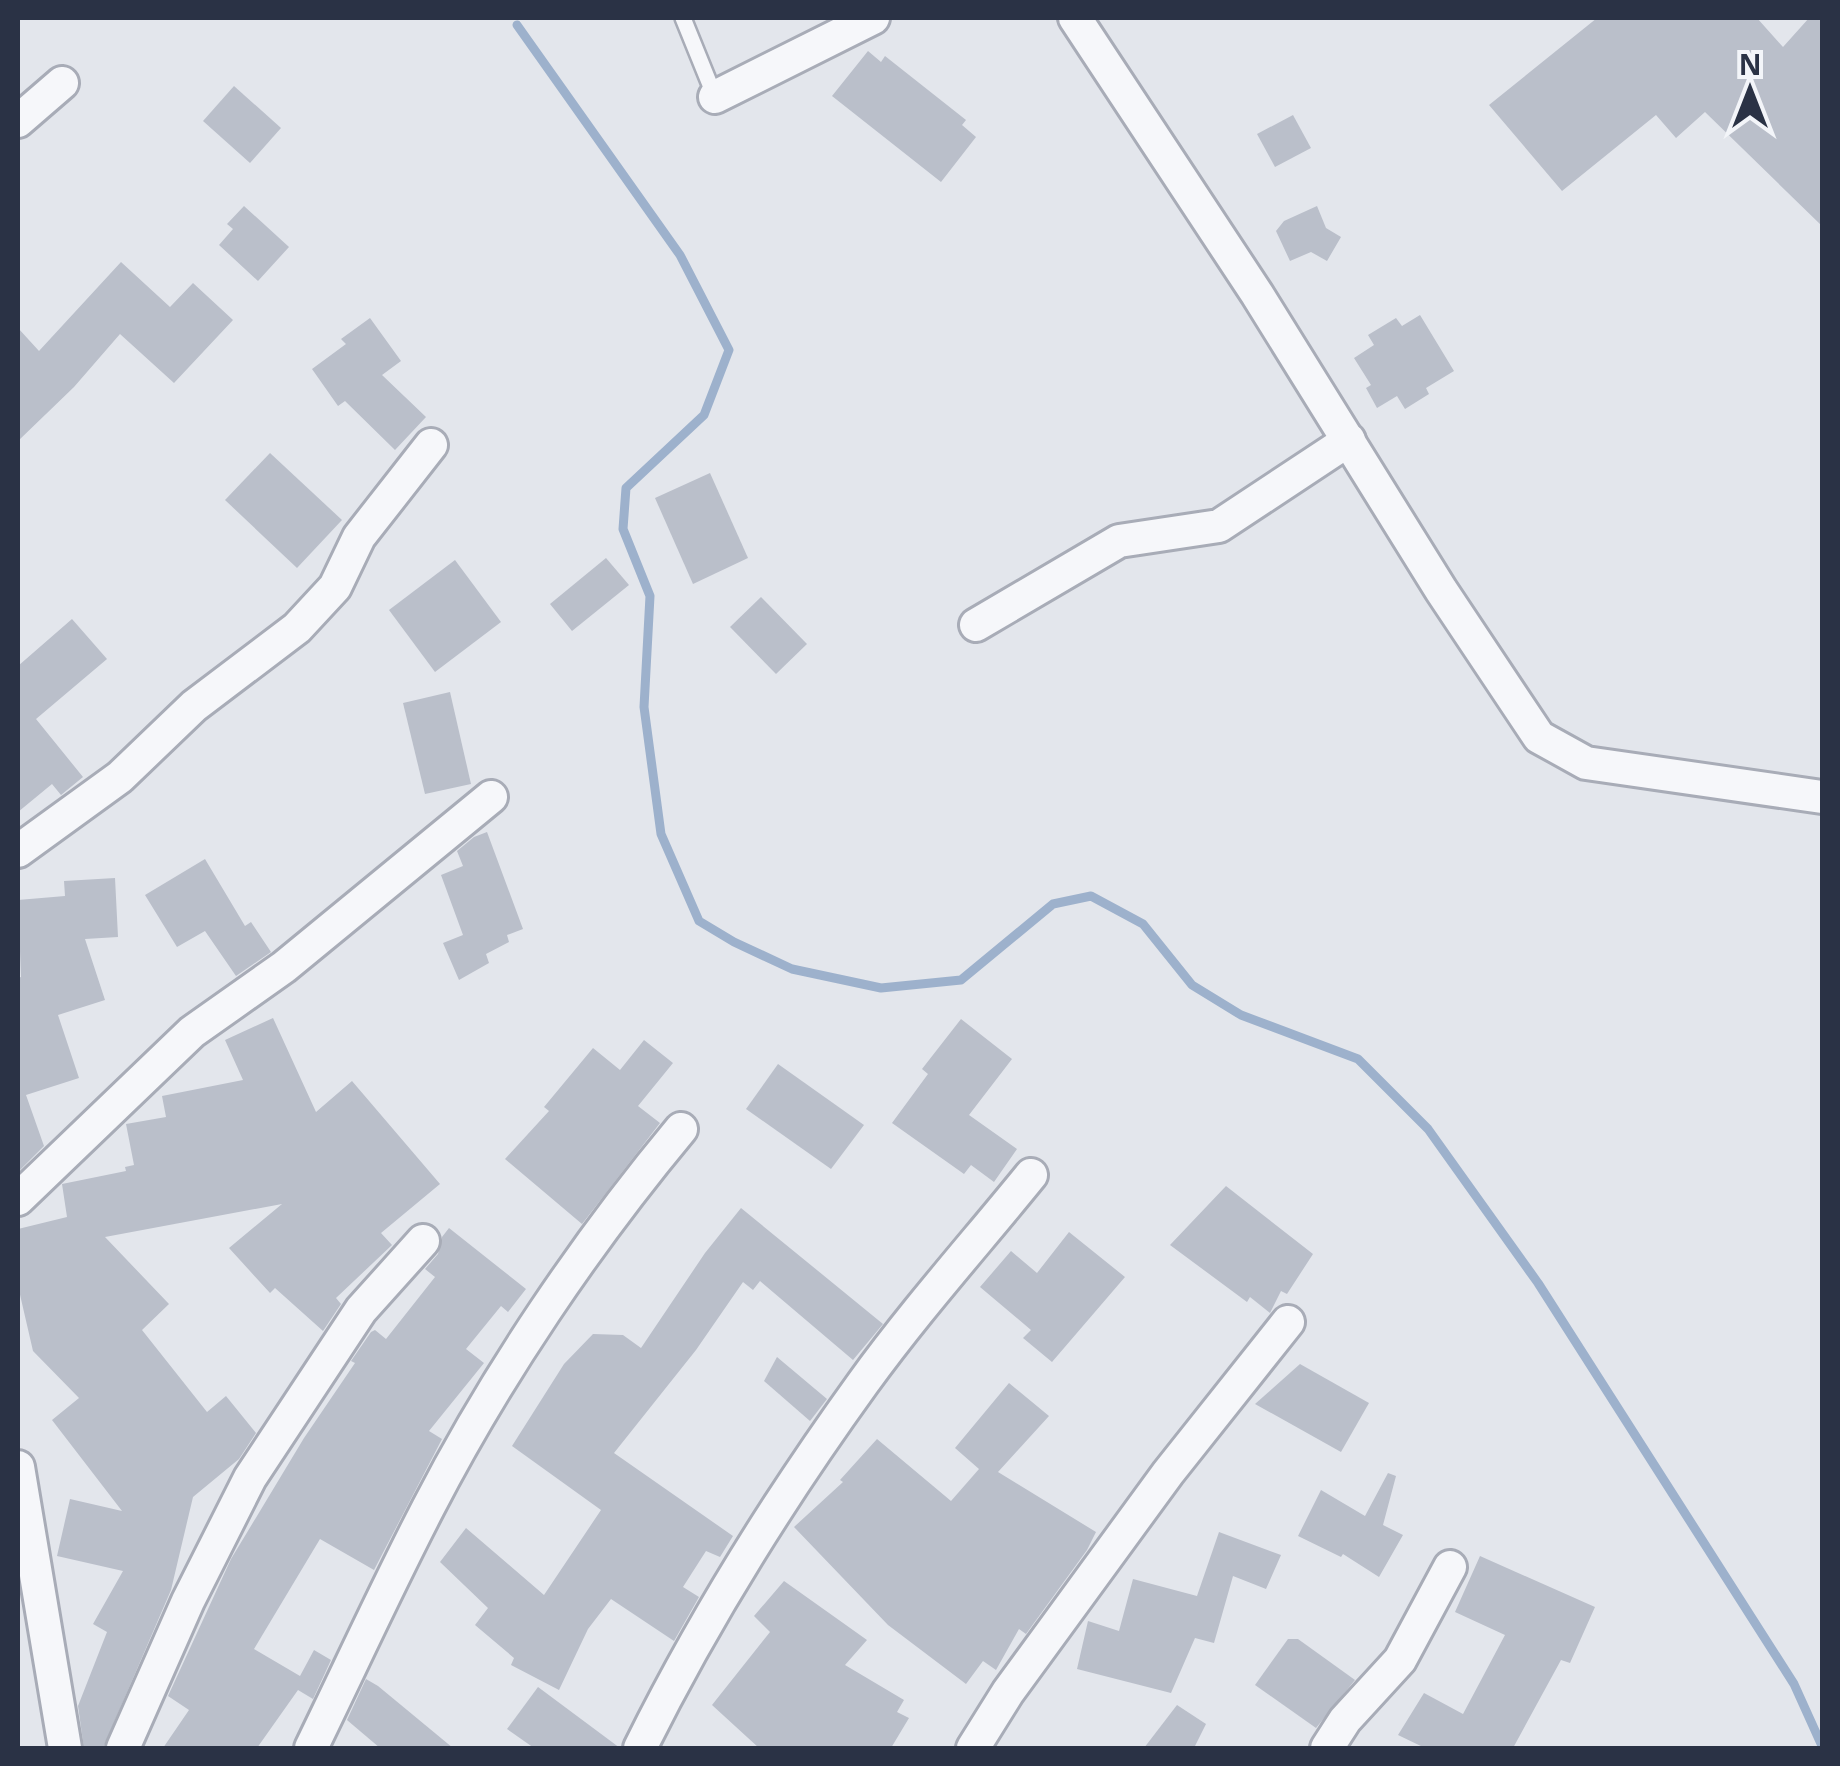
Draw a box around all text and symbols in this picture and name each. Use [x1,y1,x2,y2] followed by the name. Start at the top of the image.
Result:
[1700,40,1800,140] north arrow
[1739,45,1761,83] text: N

